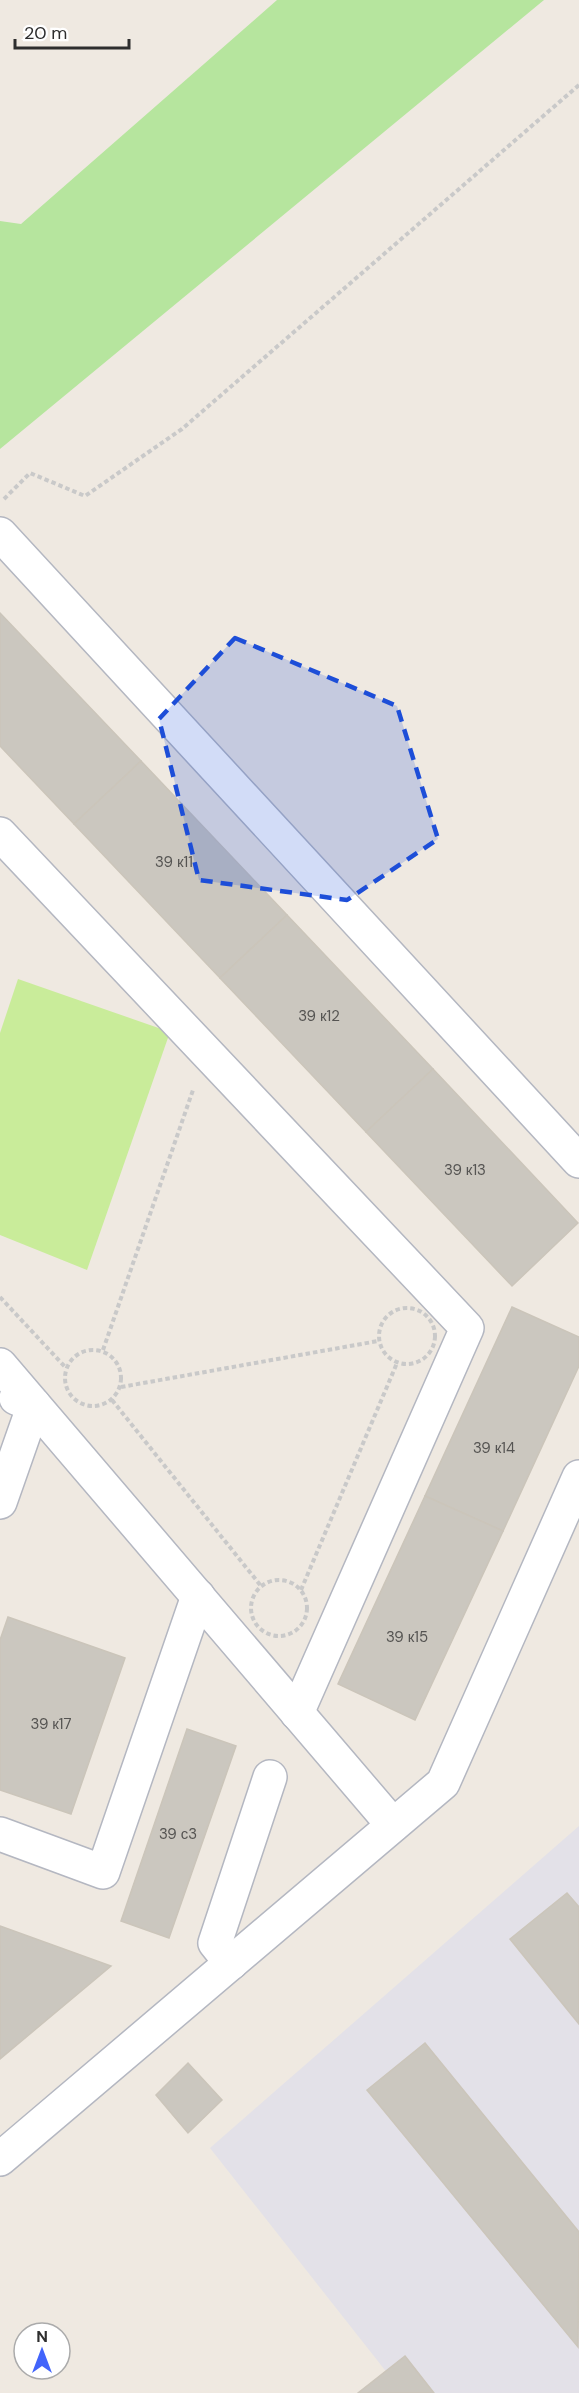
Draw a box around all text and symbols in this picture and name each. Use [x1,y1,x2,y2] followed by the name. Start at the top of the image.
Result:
[15,12,129,50] scale bar
[24,21,67,45] text: 20 m
[155,852,193,872] house number: 39 к11
[298,1006,340,1026] house number: 39 к12
[444,1160,486,1180] house number: 39 к13
[473,1438,515,1458] house number: 39 к14
[386,1627,428,1647] house number: 39 к15
[30,1714,72,1734] house number: 39 к17
[159,1824,197,1844] house number: 39 с3
[12,2321,72,2381] north arrow
[36,2326,48,2347] text: N

